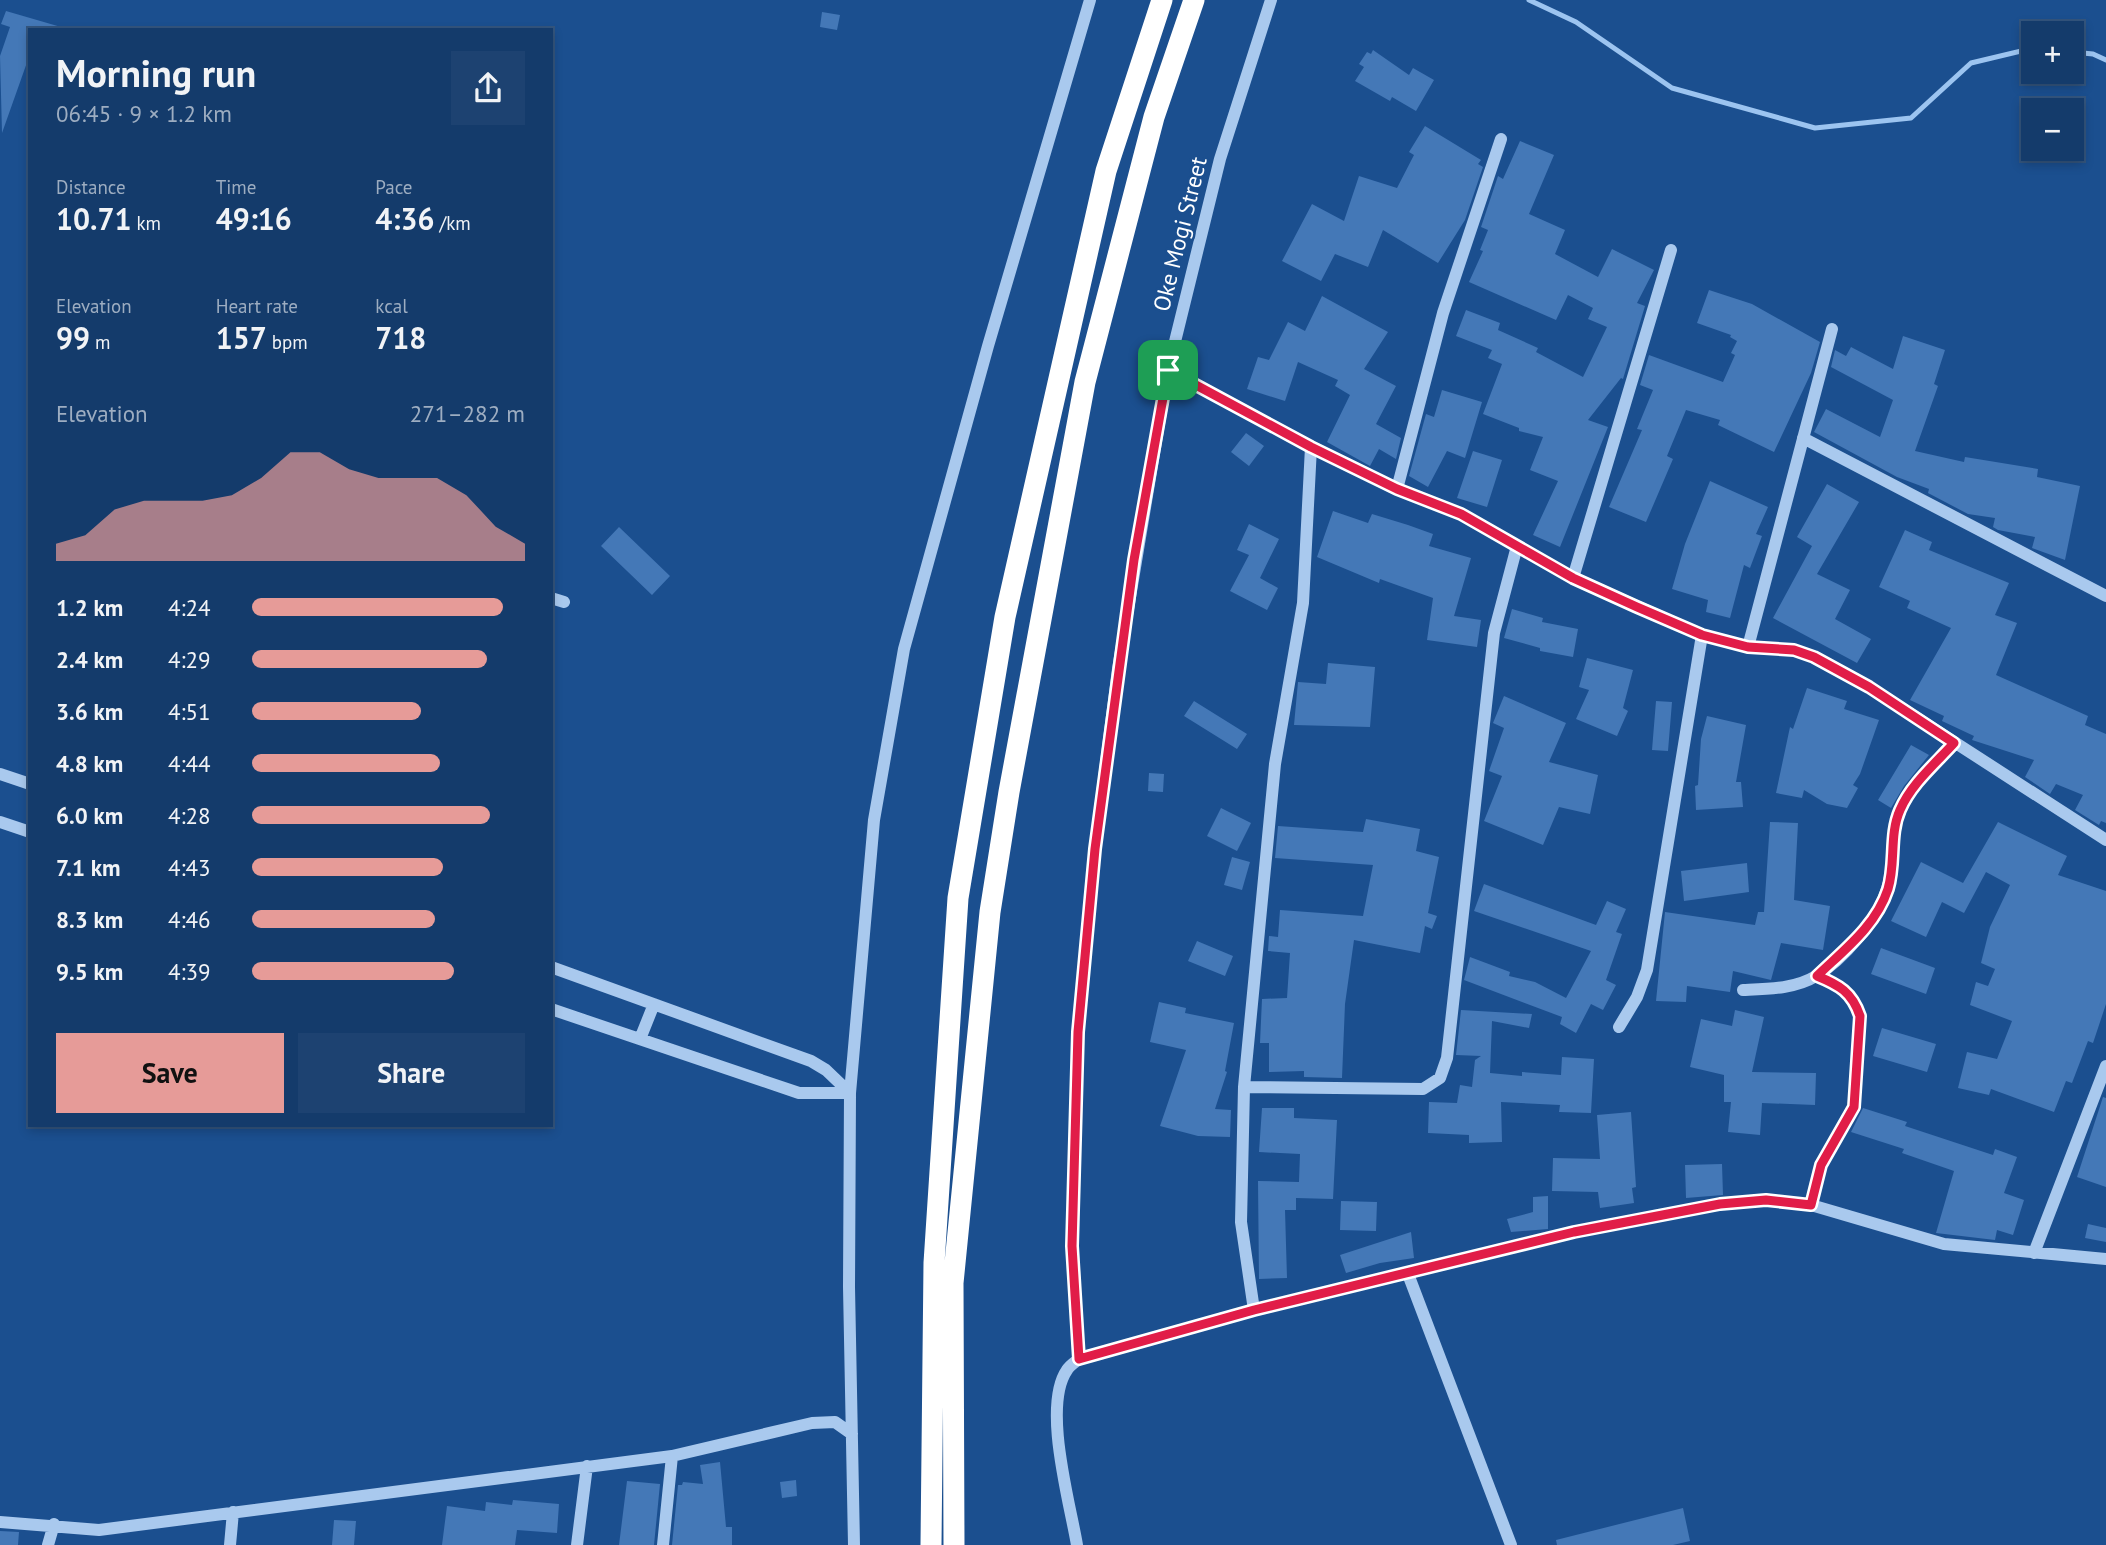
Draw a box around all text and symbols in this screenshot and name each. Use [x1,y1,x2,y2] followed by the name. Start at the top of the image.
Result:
[2021,21,2084,161] map controls
[2021,21,2084,84] button: +
[56,48,256,97] text: Morning run
[451,51,525,125] button: share
[2021,98,2084,161] button: −
[56,99,232,128] text: 06:45 · 9 × 1.2 km
[1146,153,1213,314] street label: Oke Mogi Street
[56,175,126,199] text: Distance
[216,175,256,199] text: Time
[375,175,413,199] text: Pace
[56,199,131,238] text: 10.71
[216,199,292,238] text: 49:16
[375,199,434,238] text: 4:36
[131,211,161,235] text: km
[434,211,471,235] text: /km
[56,294,132,318] text: Elevation
[216,294,298,318] text: Heart rate
[375,294,408,318] text: kcal
[56,318,90,357] text: 99
[216,318,267,357] text: 157
[375,318,426,357] text: 718
[90,330,111,354] text: m
[267,330,308,354] text: bpm
[1138,340,1198,400] pin
[1149,351,1187,389] icon: arrive
[56,399,148,428] text: Elevation
[410,399,525,428] text: 271–282 m
[56,593,123,622] text: 1.2 km
[168,593,211,622] text: 4:24
[56,645,123,674] text: 2.4 km
[168,645,211,674] text: 4:29
[56,697,123,726] text: 3.6 km
[168,697,211,726] text: 4:51
[56,749,123,778] text: 4.8 km
[168,749,211,778] text: 4:44
[56,801,123,830] text: 6.0 km
[168,801,211,830] text: 4:28
[56,853,121,882] text: 7.1 km
[168,853,211,882] text: 4:43
[56,905,123,934] text: 8.3 km
[168,905,211,934] text: 4:46
[56,957,123,986] text: 9.5 km
[168,957,211,986] text: 4:39
[56,1033,284,1113] button: Save
[298,1033,525,1113] button: Share

